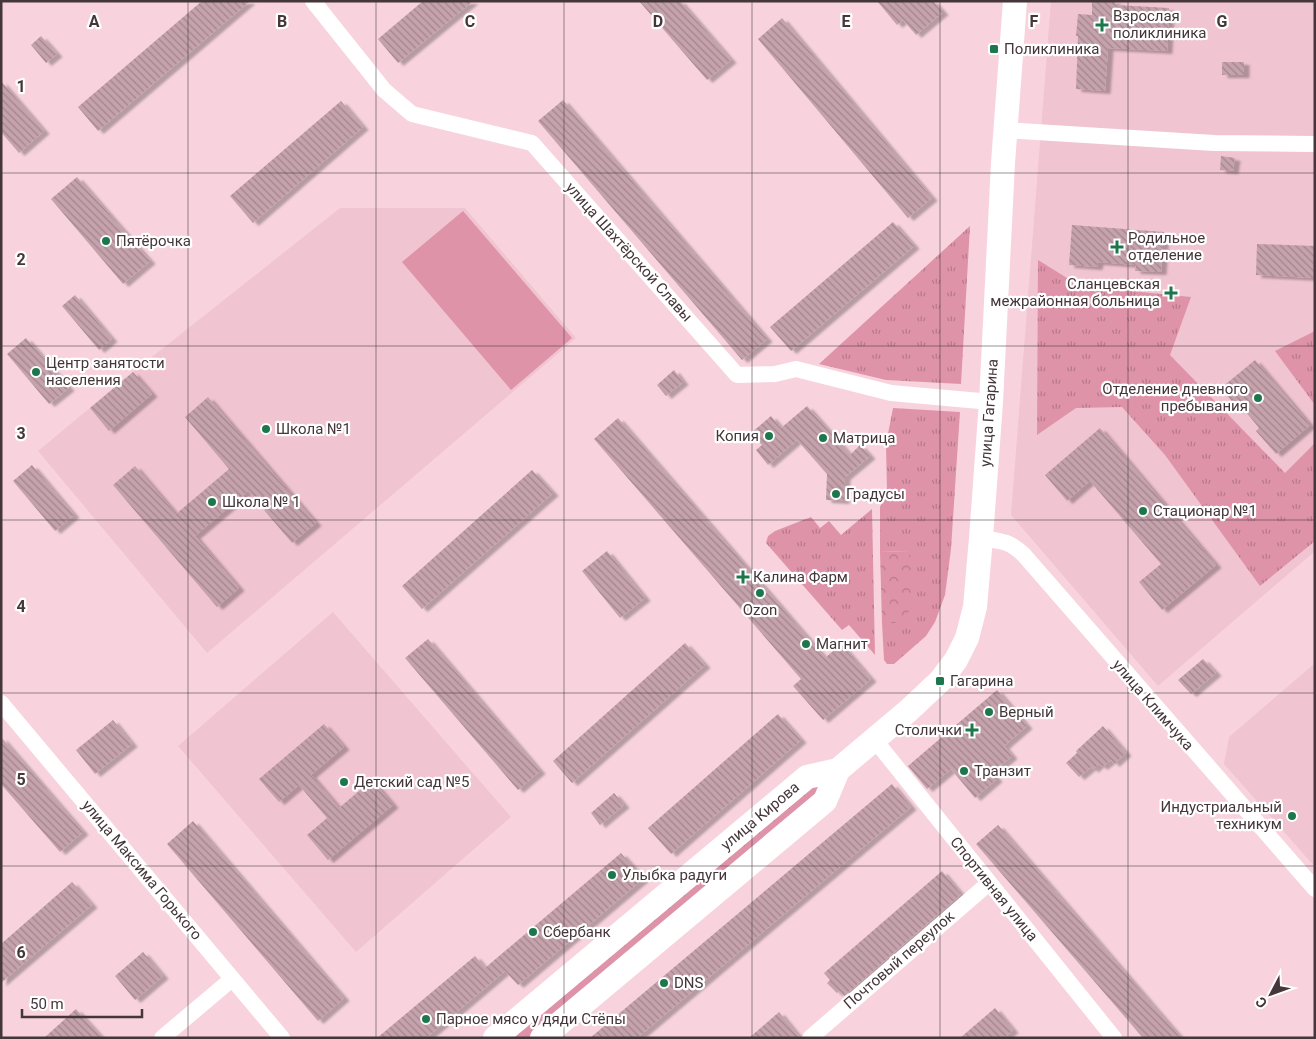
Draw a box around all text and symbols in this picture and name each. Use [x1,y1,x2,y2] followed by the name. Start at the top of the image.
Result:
[1113,7,1206,42] place label: Взрослая поликлиника
[89,12,100,31] text: A
[277,12,287,31] text: B
[465,12,475,31] text: C
[653,12,663,31] text: D
[842,12,851,31] text: E
[1030,12,1039,31] text: F
[1217,12,1228,31] text: G
[1095,18,1109,32] marker: Взрослая поликлиника
[1004,40,1099,58] place label: Поликлиника
[988,43,1000,55] marker: Поликлиника
[16,77,26,96] text: 1
[562,179,696,325] street label: улица Шахтёрской Славы
[1128,229,1205,264] place label: Родильное отделение
[116,232,191,250] place label: Пятёрочка
[100,235,112,247] marker: Пятёрочка
[1110,240,1124,254] marker: Родильное отделение
[16,250,26,269] text: 2
[990,275,1160,310] place label: Сланцевская межрайонная больница
[1164,286,1178,300] marker: Сланцевская межрайонная больница
[46,354,165,389] place label: Центр занятости населения
[976,358,1002,468] street label: улица Гагарина
[30,366,42,378] marker: Центр занятости населения
[1102,380,1248,415] place label: Отделение дневного пребывания
[1252,392,1264,404] marker: Отделение дневного пребывания
[276,420,351,438] place label: Школа №1
[260,423,272,435] marker: Школа №1
[16,424,26,443] text: 3
[715,427,759,445] place label: Копия
[833,429,895,447] place label: Матрица
[763,430,775,442] marker: Копия
[817,432,829,444] marker: Матрица
[846,485,905,503] place label: Градусы
[830,488,842,500] marker: Градусы
[222,493,301,511] place label: Школа № 1
[206,496,218,508] marker: Школа № 1
[1153,502,1257,520] place label: Стационар №1
[1137,505,1149,517] marker: Стационар №1
[753,568,848,586] place label: Калина Фарм
[737,571,749,583] marker: Калина Фарм
[754,587,766,599] marker: Ozon
[16,597,26,616] text: 4
[743,601,777,619] place label: Ozon
[816,635,868,653] place label: Магнит
[800,638,812,650] marker: Магнит
[1109,656,1197,754] street label: улица Климчука
[950,672,1013,690] place label: Гагарина
[934,675,946,687] marker: Гагарина
[999,703,1054,721] place label: Верный
[983,706,995,718] marker: Верный
[895,721,962,739] place label: Столички
[966,724,978,736] marker: Столички
[974,762,1031,780] place label: Транзит
[958,765,970,777] marker: Транзит
[16,770,26,789] text: 5
[354,773,469,791] place label: Детский сад №5
[338,776,350,788] marker: Детский сад №5
[717,778,803,854] street label: улица Кирова
[78,796,206,944] street label: улица Максима Горького
[1161,798,1282,833] place label: Индустриальный техникум
[1286,810,1298,822] marker: Индустриальный техникум
[946,833,1042,945] street label: Спортивная улица
[622,866,727,884] place label: Улыбка радуги
[606,869,618,881] marker: Улыбка радуги
[840,907,958,1013] street label: Почтовый переулок
[543,923,611,941] place label: Сбербанк
[527,926,539,938] marker: Сбербанк
[16,943,26,962] text: 6
[1246,969,1296,1019] north arrow
[674,974,704,992] place label: DNS
[658,977,670,989] marker: DNS
[22,986,142,1018] scale bar
[1252,994,1270,1011] text: С
[30,995,64,1013] text: 50 m
[436,1010,626,1028] place label: Парное мясо у дяди Стёпы
[420,1013,432,1025] marker: Парное мясо у дяди Стёпы

